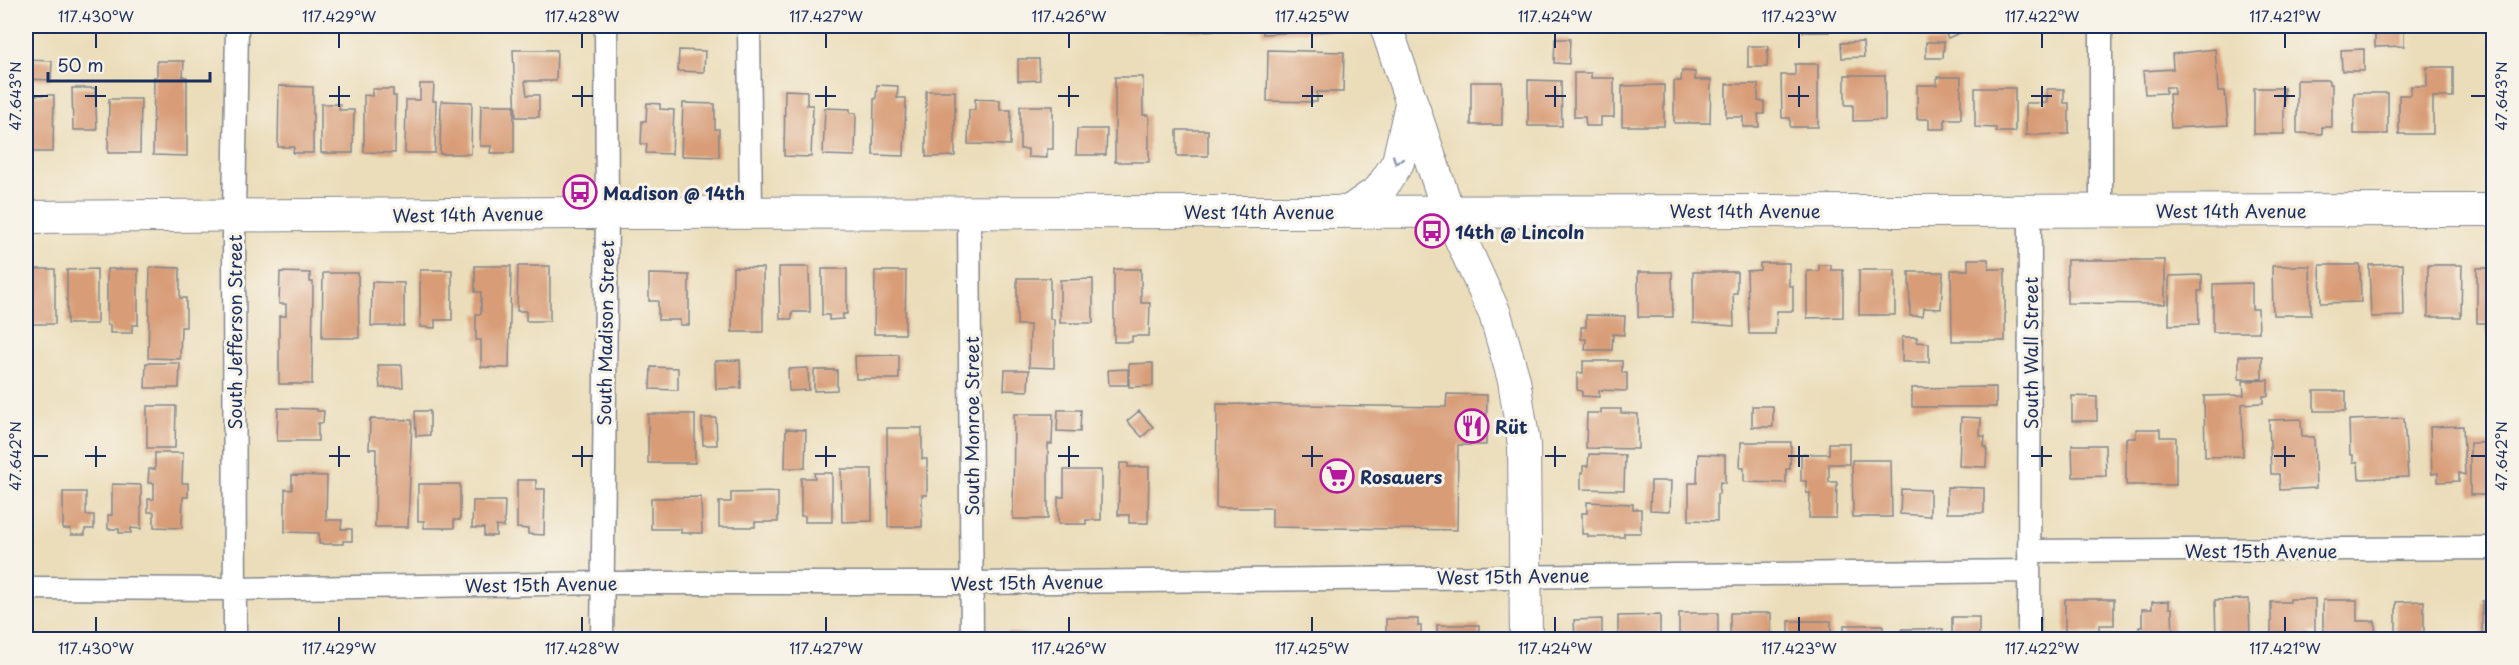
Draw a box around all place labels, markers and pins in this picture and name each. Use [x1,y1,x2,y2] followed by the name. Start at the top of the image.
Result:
[562,174,598,210] bus stop icon: Madison @ 14th
[603,179,745,206] place label: Madison @ 14th
[1414,213,1450,249] bus stop icon: 14th @ Lincoln
[1455,218,1585,245] place label: 14th @ Lincoln
[1454,408,1490,444] restaurant icon: Rüt
[1495,413,1528,440] place label: Rüt
[1319,458,1355,494] supermarket icon: Rosauers
[1360,463,1443,490] place label: Rosauers

